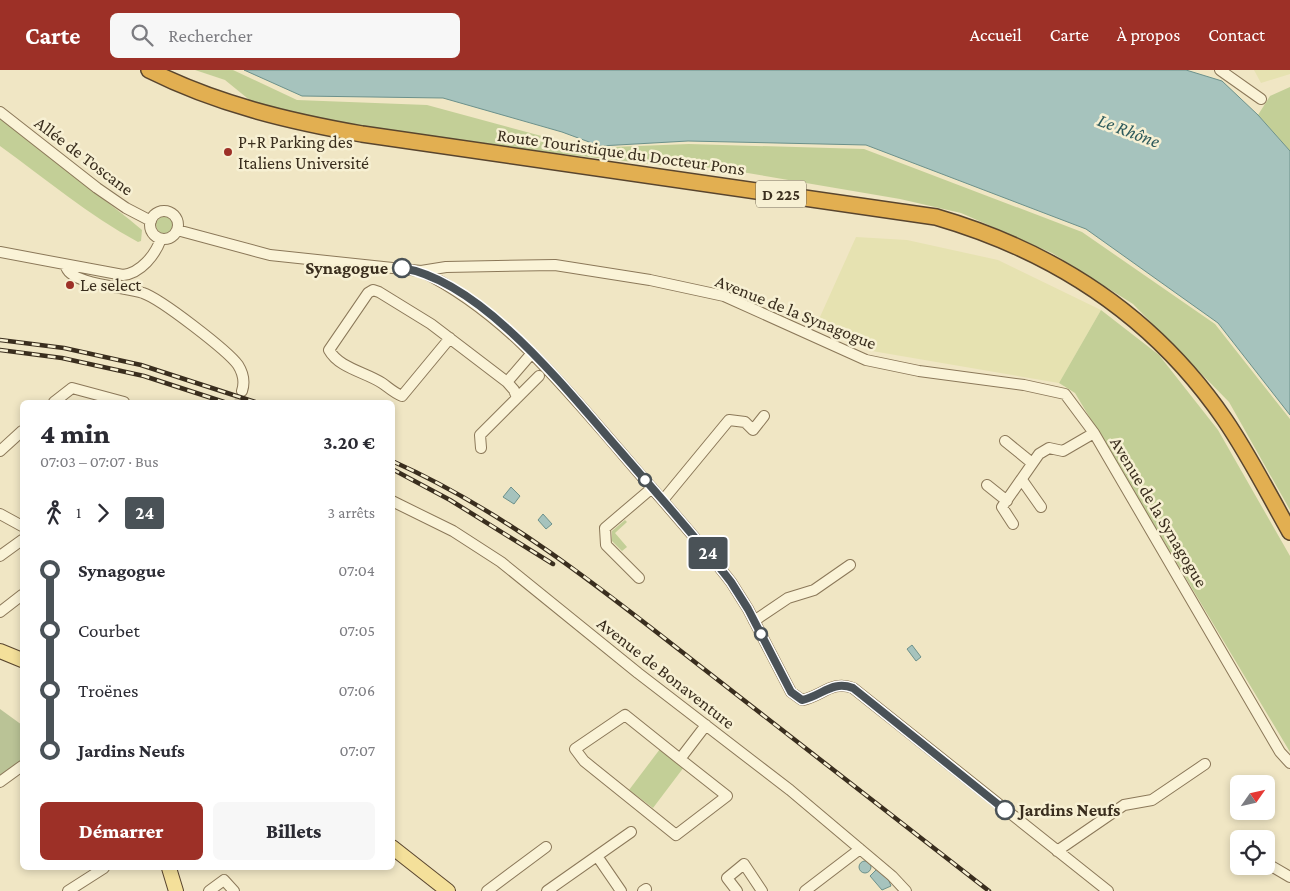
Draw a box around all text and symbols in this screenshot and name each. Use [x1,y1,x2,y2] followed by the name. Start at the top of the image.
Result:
[110,13,460,58] search box
[128,21,156,49] icon: search
[25,22,80,49] text: Carte
[168,25,253,46] text: Rechercher
[970,25,1022,45] text: Accueil
[1050,25,1089,45] text: Carte
[1117,25,1180,45] text: À propos
[1208,25,1265,45] text: Contact
[1095,109,1163,152] water label: Le Rhône
[31,112,137,200] street label: Allée de Toscane
[496,125,746,179] street label: Route Touristique du Docteur Pons
[238,132,369,173] place label: P+R Parking des Italiens Université
[222,146,234,158] marker: P+R Parking des Italiens Université
[756,180,806,208] road number: D 225
[305,258,388,278] place label: Synagogue
[392,258,412,278] marker: Synagogue
[713,271,879,353] street label: Avenue de la Synagogue
[80,275,142,295] place label: Le select
[64,279,76,291] marker: Le select
[40,418,110,449] text: 4 min
[323,432,375,453] text: 3.20 €
[1106,433,1212,591] street label: Avenue de la Synagogue
[40,453,159,470] text: 07:03 – 07:07 · Bus
[638,473,652,487] unlabelled marker
[40,499,68,527] icon: walk
[89,499,117,527] icon: forward
[135,503,154,523] text: 24
[76,504,81,521] text: 1
[328,504,375,521] text: 3 arrêts
[686,537,730,569] line badge: 24
[699,543,717,563] text: 24
[78,560,165,581] text: Synagogue
[338,562,375,579] text: 07:04
[593,613,739,733] street label: Avenue de Bonaventure
[78,620,140,641] text: Courbet
[339,622,375,639] text: 07:05
[754,627,768,641] unlabelled marker
[78,680,138,701] text: Troënes
[338,682,375,699] text: 07:06
[78,740,185,761] text: Jardins Neufs
[340,742,375,759] text: 07:07
[1230,775,1275,820] north arrow
[1230,775,1275,875] map controls
[995,800,1015,820] marker: Jardins Neufs
[1017,800,1120,820] place label: Jardins Neufs
[40,802,203,860] button: Démarrer
[213,802,375,860] button: Billets
[1230,830,1275,875] button: locate

